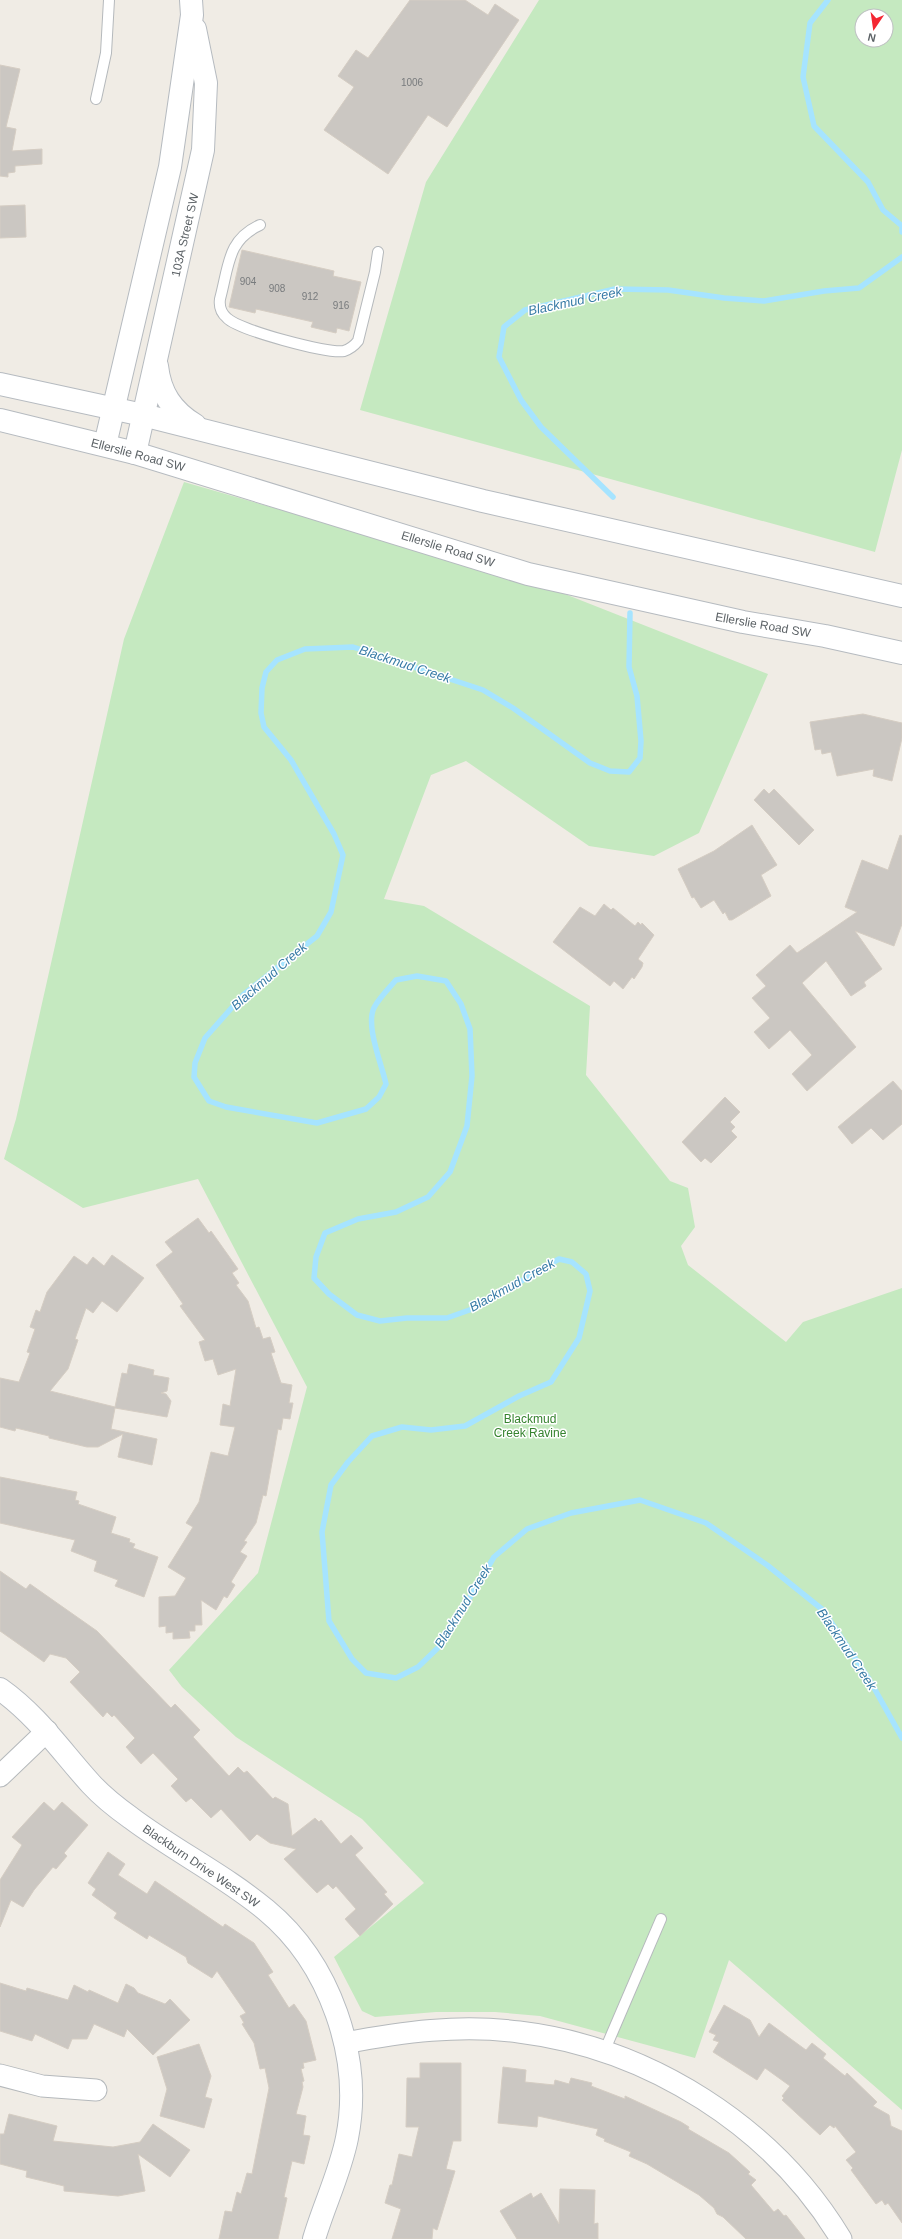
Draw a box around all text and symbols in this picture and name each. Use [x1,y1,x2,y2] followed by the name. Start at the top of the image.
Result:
[854,8,894,48] north arrow
[866,31,877,44] text: N
[401,77,424,88] house number: 1006
[169,191,202,278] street label: 103A Street SW
[240,276,257,287] house number: 904
[269,283,286,294] house number: 908
[527,283,625,318] water label: Blackmud Creek
[302,291,319,302] house number: 912
[333,300,350,311] house number: 916
[89,436,187,474] street label: Ellerslie Road SW
[400,528,497,570] street label: Ellerslie Road SW
[714,610,812,640] street label: Ellerslie Road SW
[357,642,454,686] water label: Blackmud Creek
[228,938,311,1013] water label: Blackmud Creek
[467,1255,559,1315] water label: Blackmud Creek
[494,1412,567,1440] park label: Blackmud Creek Ravine
[431,1560,495,1650] water label: Blackmud Creek
[814,1605,881,1694] water label: Blackmud Creek
[140,1822,263,1911] street label: Blackburn Drive West SW

